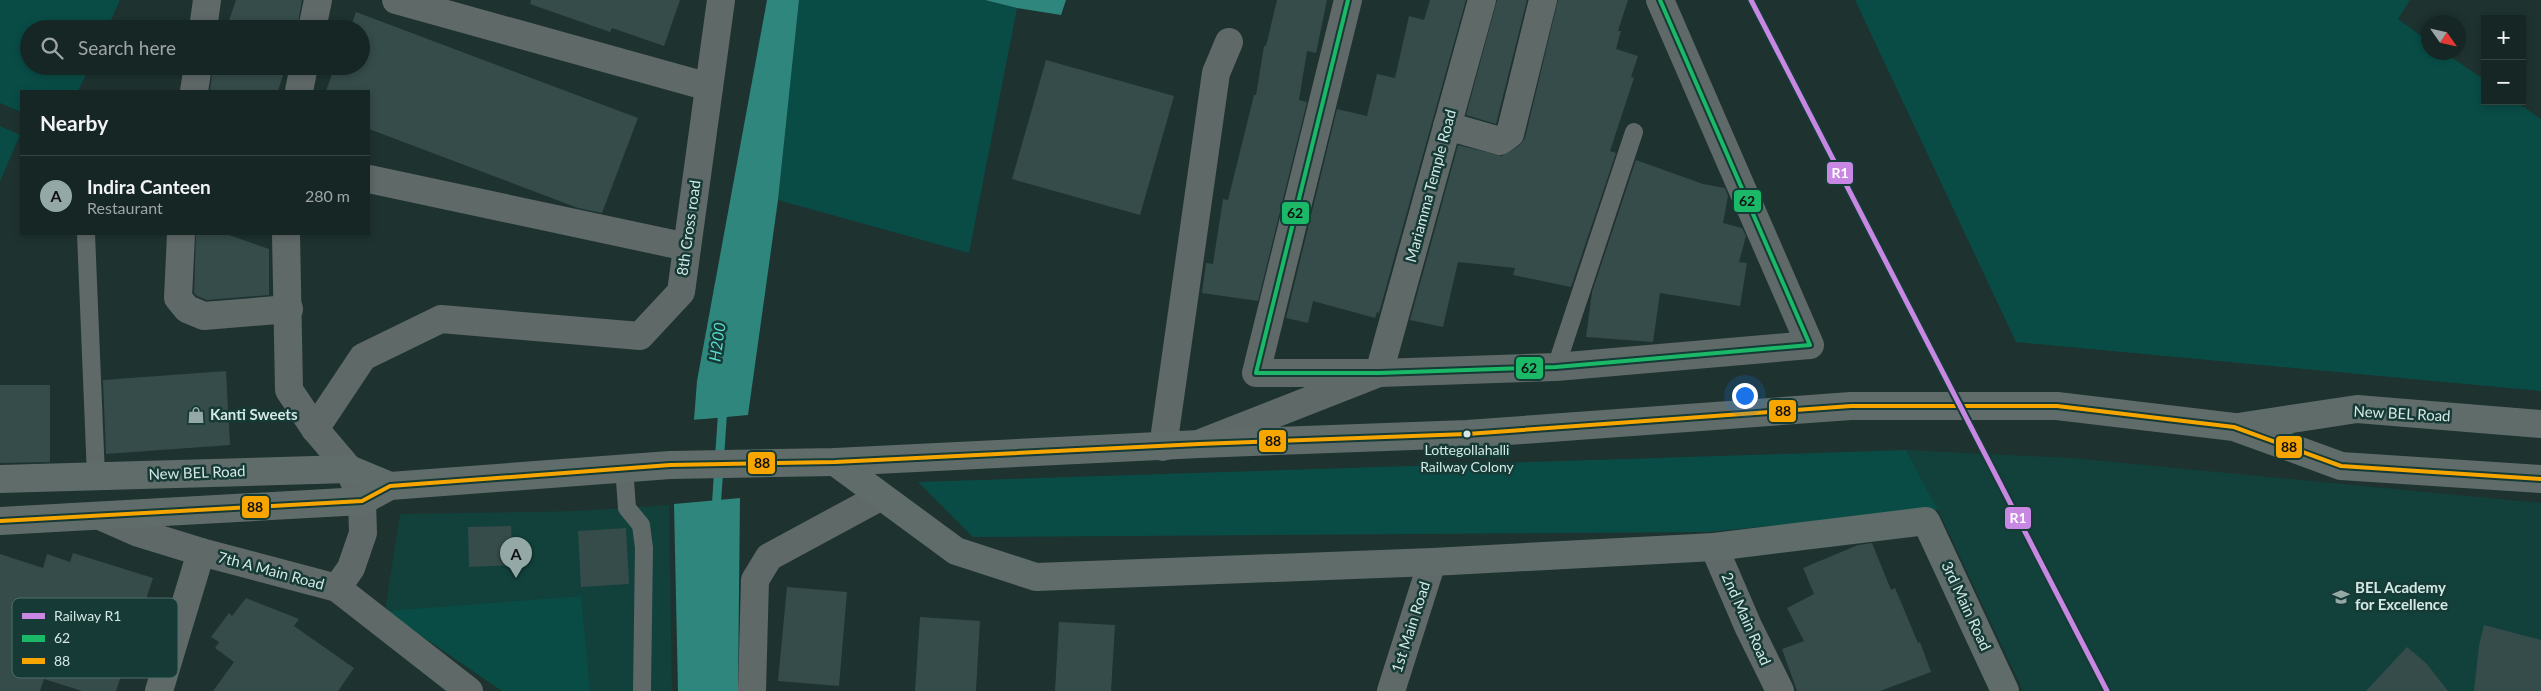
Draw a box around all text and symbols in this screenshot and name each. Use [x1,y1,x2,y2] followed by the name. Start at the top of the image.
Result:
[2421,15,2466,60] north arrow
[2481,15,2526,105] map controls
[2481,15,2526,60] button: +
[20,20,370,75] search box
[38,34,66,62] icon: search
[78,36,176,59] text: Search here
[2481,60,2526,105] button: −
[1401,107,1459,264] street label: Mariamma Temple Road
[40,110,108,135] text: Nearby
[1826,161,1854,185] line badge: R1
[1831,164,1849,181] text: R1
[87,175,211,198] text: Indira Canteen
[672,179,704,277] street label: 8th Cross road
[50,186,62,205] text: A
[305,186,350,205] text: 280 m
[1733,189,1762,213] line badge: 62
[1739,192,1755,209] text: 62
[87,198,163,217] text: Restaurant
[1281,201,1310,225] line badge: 62
[1287,204,1303,221] text: 62
[704,321,729,363] water label: H200
[1515,356,1544,380] line badge: 62
[1521,359,1537,376] text: 62
[1732,383,1758,409] your location
[1768,399,1797,423] line badge: 88
[2353,401,2451,425] street label: New BEL Road
[1775,402,1791,419] text: 88
[186,405,206,425] shop icon: Kanti Sweets
[210,405,298,423] place label: Kanti Sweets
[1258,429,1287,453] line badge: 88
[1462,429,1472,439] marker: Lottegollahalli Railway Colony
[1265,432,1281,449] text: 88
[2275,435,2303,459] line badge: 88
[2281,438,2297,455] text: 88
[1420,441,1515,475] place label: Lottegollahalli Railway Colony
[747,451,776,475] line badge: 88
[754,454,770,471] text: 88
[148,461,246,483] street label: New BEL Road
[241,495,270,519] line badge: 88
[247,498,263,515] text: 88
[2004,506,2032,530] line badge: R1
[2009,509,2027,526] text: R1
[500,537,532,578] pin: A
[216,547,326,593] street label: 7th A Main Road
[1938,558,1995,653] street label: 3rd Main Road
[1718,569,1775,668] street label: 2nd Main Road
[2355,578,2448,613] place label: BEL Academy for Excellence
[1387,579,1433,674] street label: 1st Main Road
[2331,587,2351,607] school or university icon: BEL Academy for Excellence
[12,598,178,678] legend
[54,607,121,624] text: Railway R1
[54,629,70,646] text: 62
[54,652,70,669] text: 88

